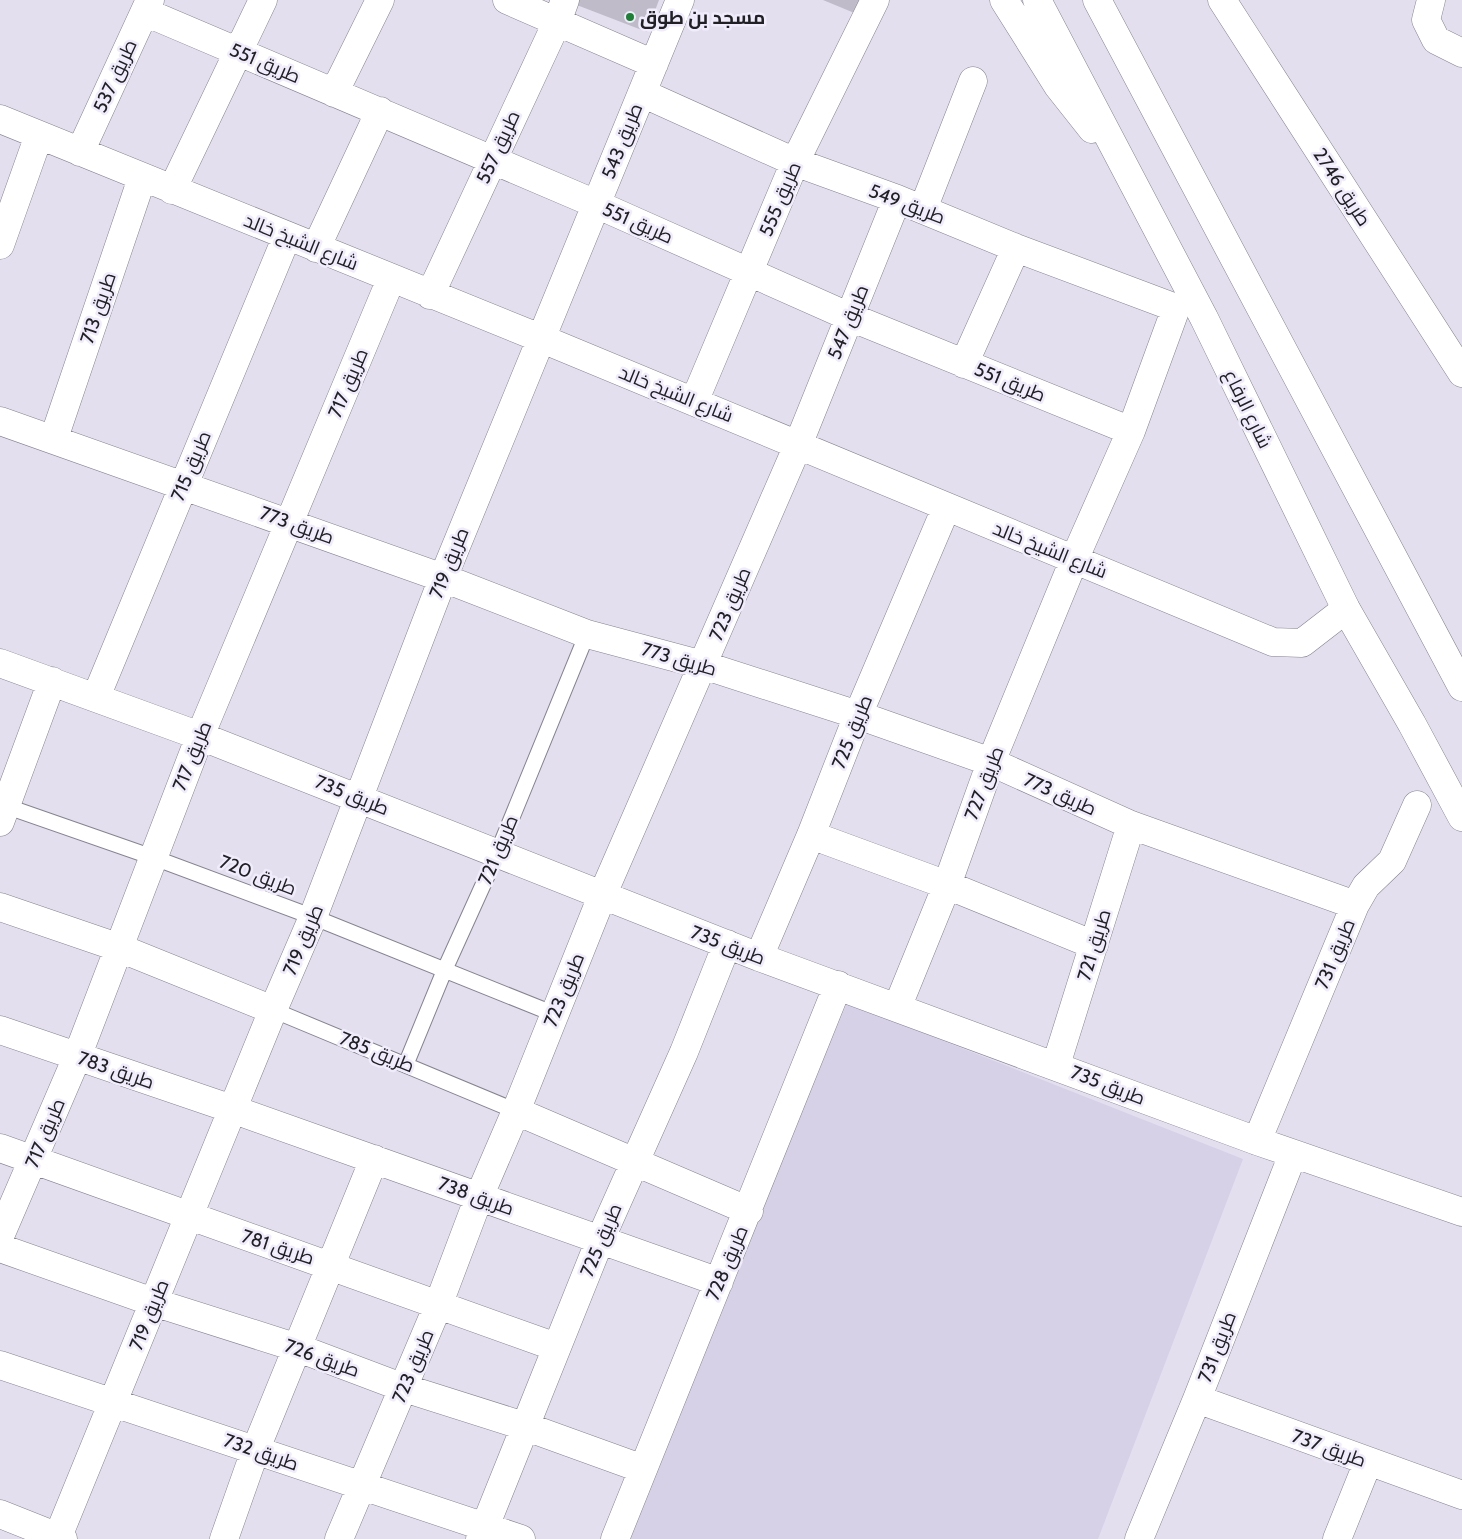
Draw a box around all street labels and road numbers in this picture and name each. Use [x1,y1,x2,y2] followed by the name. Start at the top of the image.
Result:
[88,36,143,117] street label: طريق 537
[226,38,304,89] street label: طريق 551
[596,100,648,182] street label: طريق 543
[471,107,526,188] street label: طريق 557
[1307,144,1376,231] street label: طريق 2746
[754,158,807,240] street label: طريق 555
[865,179,948,230] street label: طريق 549
[599,197,677,250] street label: طريق 551
[240,209,361,277] street label: شارع الشيخ خالد
[75,269,122,347] street label: طريق 713
[823,281,874,363] street label: طريق 547
[323,345,374,421] street label: طريق 717
[971,357,1049,408] street label: طريق 551
[615,361,736,429] street label: شارع الشيخ خالد
[1217,366,1277,453] street label: شارع الرفاع
[166,428,217,505] street label: طريق 715
[256,501,337,550] street label: طريق 773
[989,517,1110,585] street label: شارع الشيخ خالد
[424,524,474,602] street label: طريق 719
[704,564,757,645] street label: طريق 723
[638,637,719,682] street label: طريق 773
[827,692,878,773] street label: طريق 725
[168,718,217,795] street label: طريق 717
[960,743,1009,823] street label: طريق 727
[1020,768,1100,821] street label: طريق 773
[311,770,392,821] street label: طريق 735
[473,812,524,889] street label: طريق 721
[216,850,300,901] street label: طريق 720
[278,901,329,979] street label: طريق 719
[1072,907,1117,984] street label: طريق 721
[1310,916,1361,993] street label: طريق 731
[687,920,768,971] street label: طريق 735
[539,950,590,1031] street label: طريق 723
[336,1027,418,1078] street label: طريق 785
[75,1046,157,1095] street label: طريق 783
[1067,1060,1148,1111] street label: طريق 735
[20,1095,71,1171] street label: طريق 717
[435,1172,517,1221] street label: طريق 738
[575,1200,628,1281] street label: طريق 725
[701,1222,754,1304] street label: طريق 728
[238,1224,317,1270] street label: طريق 781
[124,1276,174,1354] street label: طريق 719
[1193,1308,1242,1386] street label: طريق 731
[387,1326,440,1407] street label: طريق 723
[281,1334,363,1383] street label: طريق 726
[1288,1424,1369,1473] street label: طريق 737
[220,1429,301,1476] street label: طريق 732

